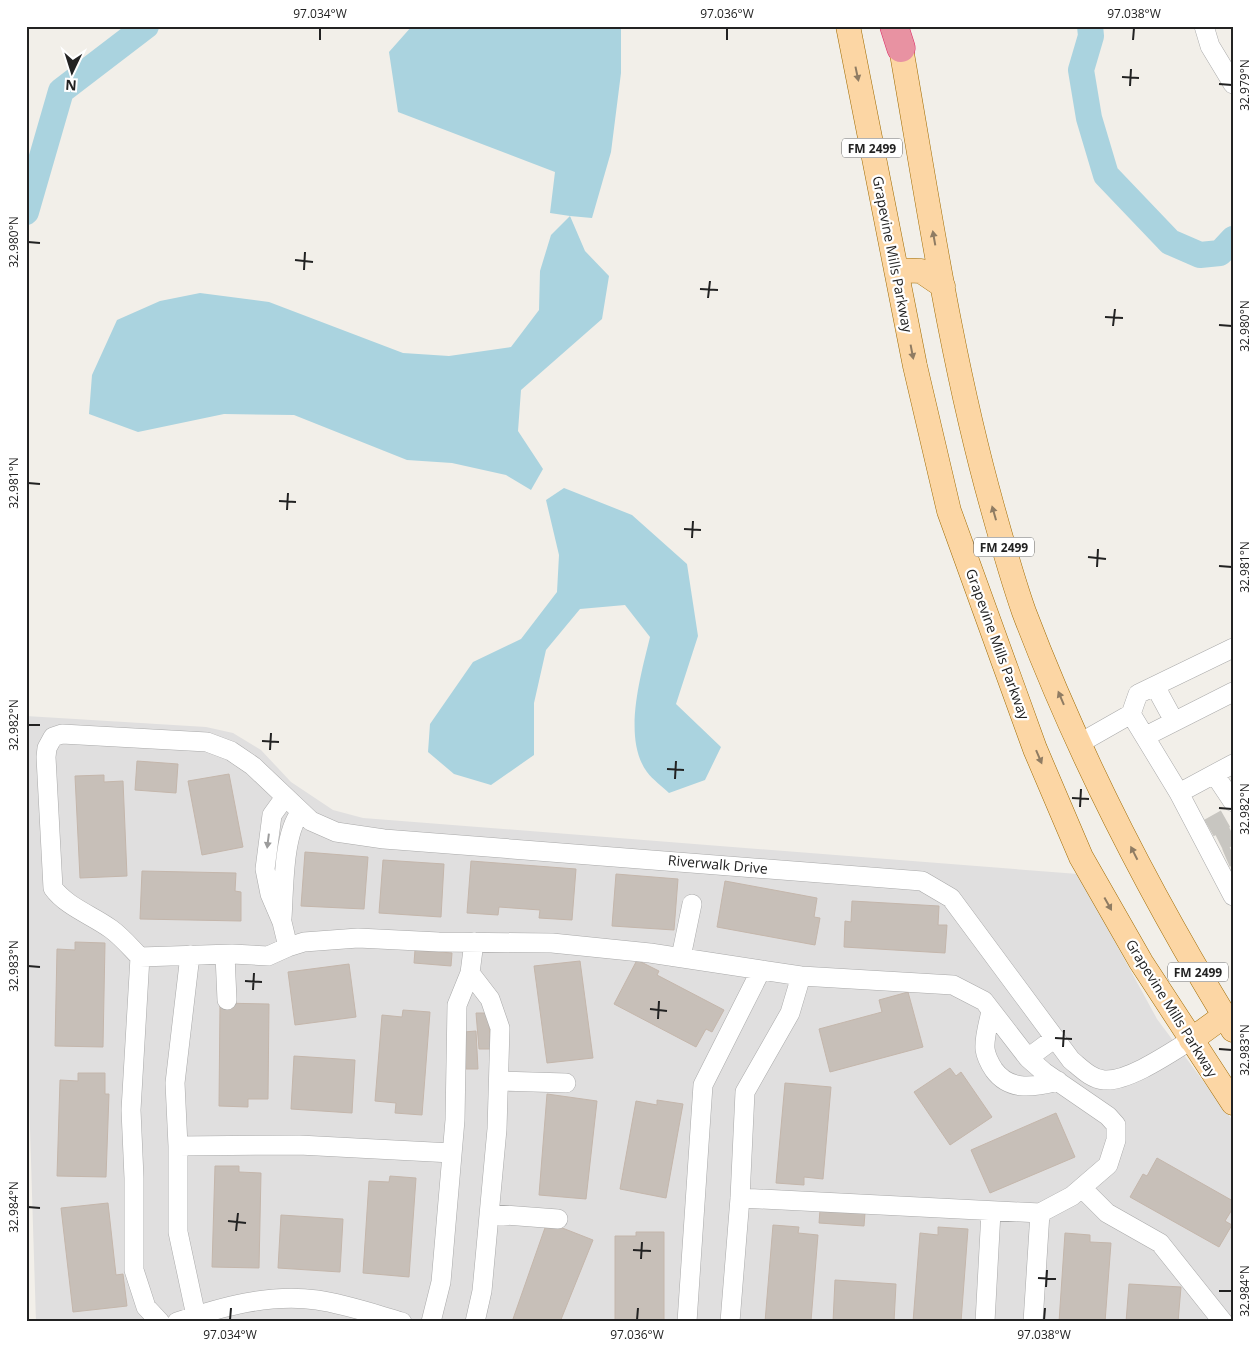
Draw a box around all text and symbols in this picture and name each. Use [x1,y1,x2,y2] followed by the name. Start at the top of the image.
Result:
[293,5,347,22] text: 97.034°W
[700,5,754,22] text: 97.036°W
[1107,5,1161,22] text: 97.038°W
[48,48,98,98] north arrow
[1236,59,1253,111] text: 32.979°N
[853,66,861,82] one-way arrow
[65,76,77,95] text: N
[842,138,902,158] road number: FM 2499
[868,174,918,335] street label: Grapevine Mills Parkway
[5,216,22,268] text: 32.980°N
[930,230,938,246] one-way arrow
[1236,300,1253,352] text: 32.980°N
[908,344,916,360] one-way arrow
[5,457,22,509] text: 32.981°N
[990,505,998,520] one-way arrow
[974,538,1034,556] road number: FM 2499
[1236,541,1253,593] text: 32.981°N
[962,566,1034,723] street label: Grapevine Mills Parkway
[1056,691,1064,705] one-way arrow
[5,699,22,751] text: 32.982°N
[1035,750,1043,764] one-way arrow
[1236,783,1253,835] text: 32.982°N
[264,833,272,849] one-way arrow
[1130,846,1138,861] one-way arrow
[667,850,769,878] street label: Riverwalk Drive
[1103,897,1112,910] one-way arrow
[1122,935,1223,1081] street label: Grapevine Mills Parkway
[5,940,22,992] text: 32.983°N
[1168,962,1228,982] road number: FM 2499
[1236,1024,1253,1076] text: 32.983°N
[5,1181,22,1233] text: 32.984°N
[1236,1265,1253,1317] text: 32.984°N
[203,1326,257,1343] text: 97.034°W
[610,1326,664,1343] text: 97.036°W
[1017,1326,1071,1343] text: 97.038°W

